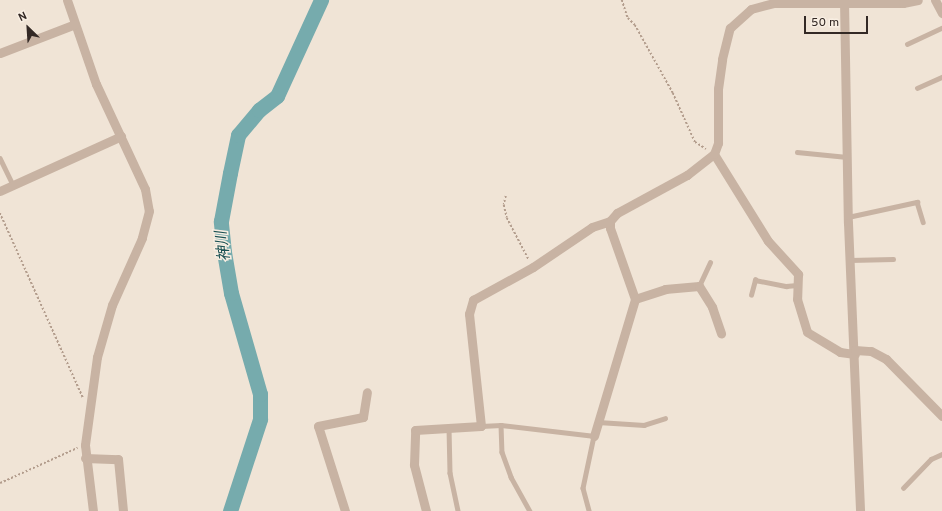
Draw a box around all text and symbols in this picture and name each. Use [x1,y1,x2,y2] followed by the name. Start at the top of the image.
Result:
[8,8,48,48] north arrow
[806,8,870,34] scale bar
[16,9,29,25] text: N
[811,15,839,31] text: 50 m
[213,230,235,262] water label: 神川

